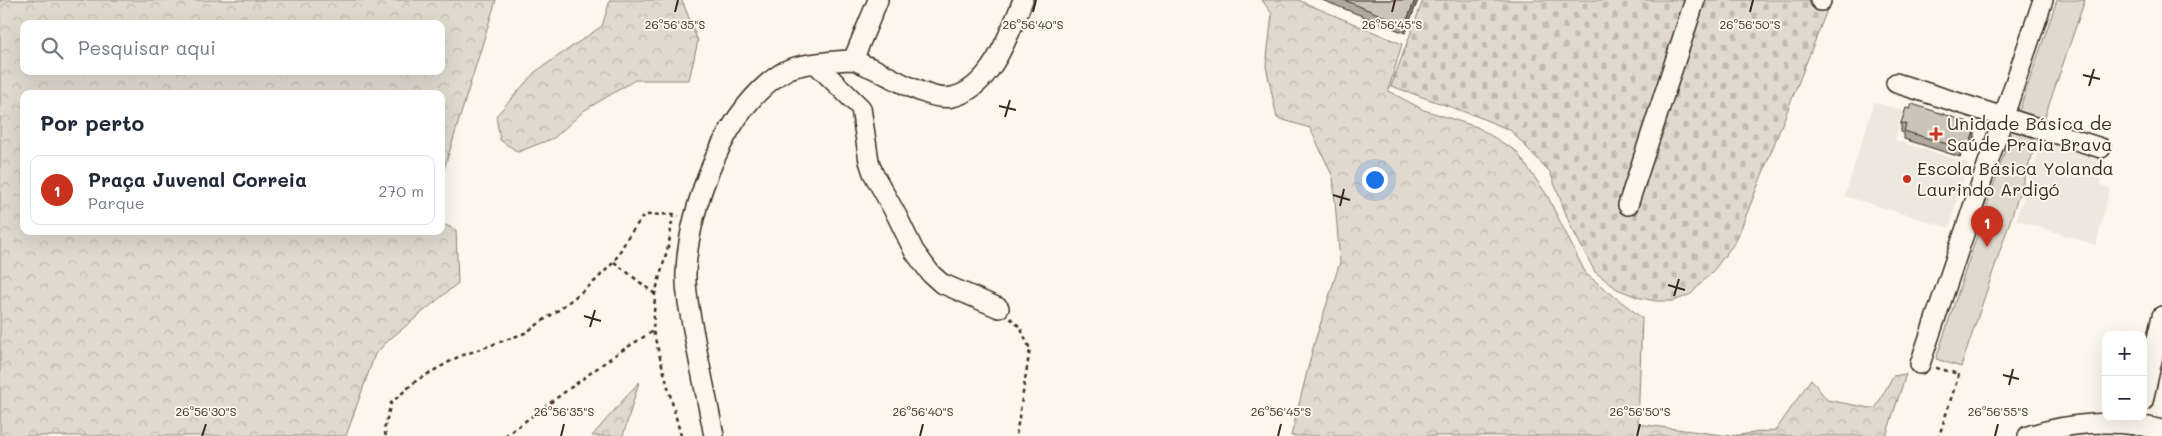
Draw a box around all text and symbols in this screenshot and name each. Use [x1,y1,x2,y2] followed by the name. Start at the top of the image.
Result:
[645,16,705,32] text: 26°56'35"S
[1003,16,1064,32] text: 26°56'40"S
[1362,16,1422,32] text: 26°56'45"S
[1720,16,1781,32] text: 26°56'50"S
[20,20,445,75] search box
[38,34,66,62] icon: search
[78,35,216,60] text: Pesquisar aqui
[40,109,144,136] text: Por perto
[1947,111,2112,156] place label: Unidade Básica de Saúde Praia Brava
[1929,127,1943,141] marker: Unidade Básica de Saúde Praia Brava
[1917,156,2114,201] place label: Escola Básica Yolanda Laurindo Ardigó
[88,167,307,192] text: Praça Juvenal Correia
[1362,167,1388,193] your location
[1901,173,1913,185] marker: Escola Básica Yolanda Laurindo Ardigó
[53,180,61,201] text: 1
[378,180,424,201] text: 270 m
[88,192,145,213] text: Parque
[1971,206,2003,247] pin: 1
[2102,331,2147,421] map controls
[2102,331,2147,376] button: +
[2102,376,2147,421] button: −
[176,403,237,419] text: 26°56'30"S
[534,403,594,419] text: 26°56'35"S
[893,403,954,419] text: 26°56'40"S
[1251,403,1311,419] text: 26°56'45"S
[1610,403,1671,419] text: 26°56'50"S
[1968,403,2028,419] text: 26°56'55"S

